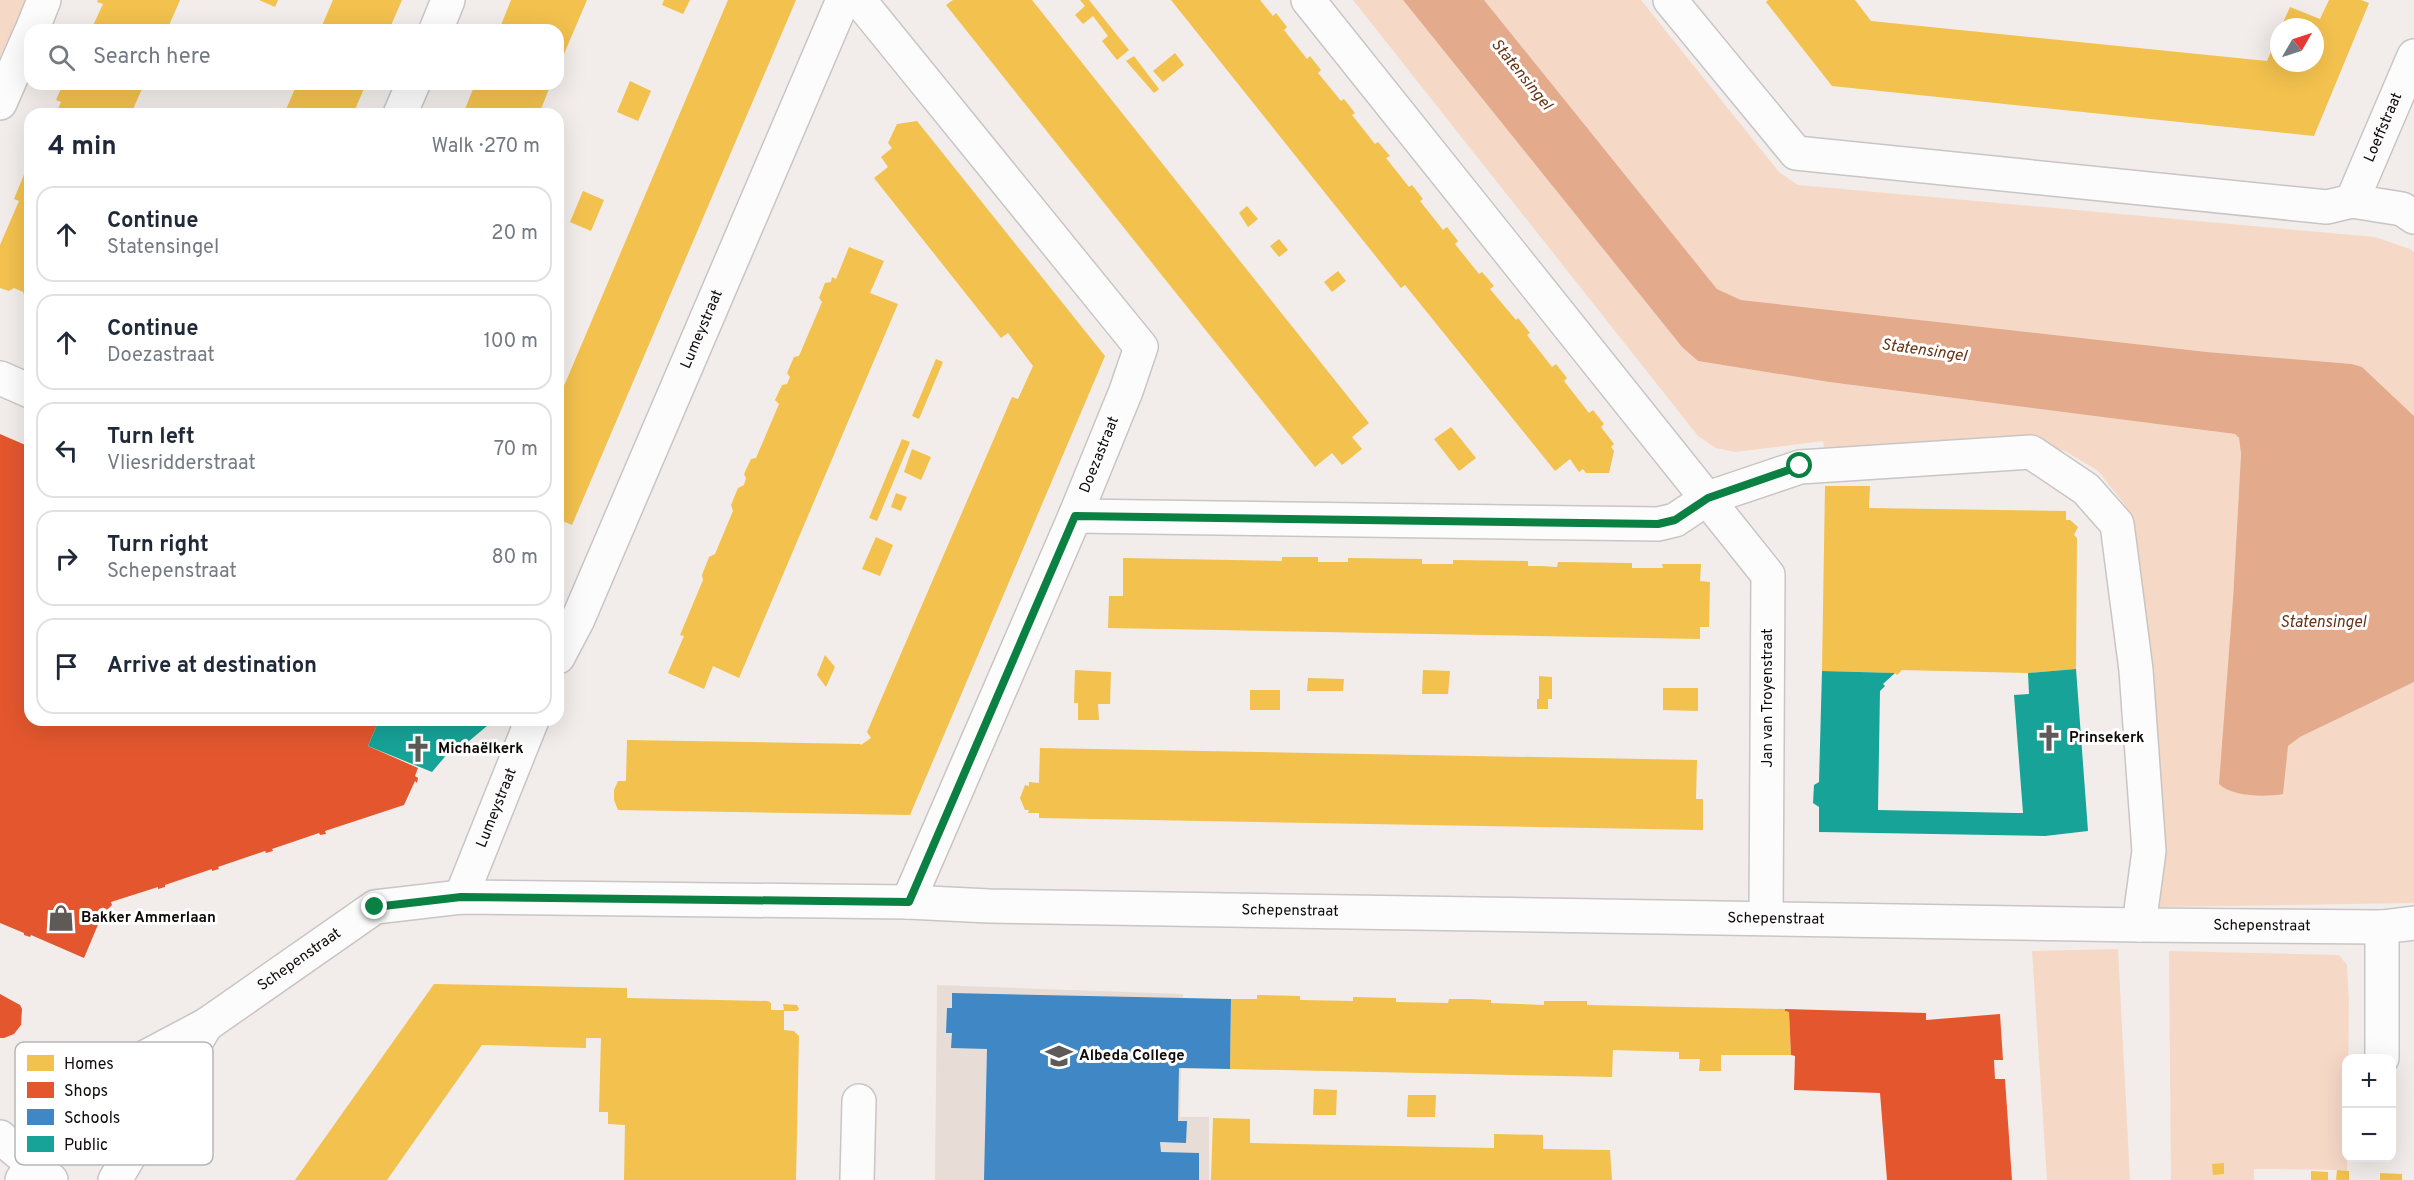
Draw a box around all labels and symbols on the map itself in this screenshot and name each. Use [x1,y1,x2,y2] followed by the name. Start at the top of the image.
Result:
[2270,18,2324,72] north arrow
[1486,35,1556,115] water label: Statensingel
[2360,90,2407,165] street label: Loeffstraat
[677,287,727,372] street label: Lumeystraat
[1880,335,1969,367] water label: Statensingel
[1076,414,1124,496] street label: Doezastraat
[1786,452,1812,478] route start
[2280,613,2367,633] water label: Statensingel
[1759,628,1778,768] street label: Jan van Troyenstraat
[2034,723,2064,753] church icon: Prinsekerk
[2069,729,2144,748] place label: Prinsekerk
[403,734,433,764] church icon: Michaëlkerk
[438,740,524,759] place label: Michaëlkerk
[472,765,521,850] street label: Lumeystraat
[361,893,387,919] route end
[1241,901,1339,921] street label: Schepenstraat
[46,903,76,933] shop icon: Bakker Ammerlaan
[81,909,216,928] place label: Bakker Ammerlaan
[1727,909,1825,929] street label: Schepenstraat
[2213,916,2311,936] street label: Schepenstraat
[254,924,345,995] street label: Schepenstraat
[1044,1041,1074,1071] school or university icon: Albeda College
[15,1042,213,1165] legend
[1079,1047,1185,1066] place label: Albeda College
[64,1055,114,1075] text: Homes
[64,1082,108,1102] text: Shops
[64,1109,120,1129] text: Schools
[64,1136,108,1156] text: Public

